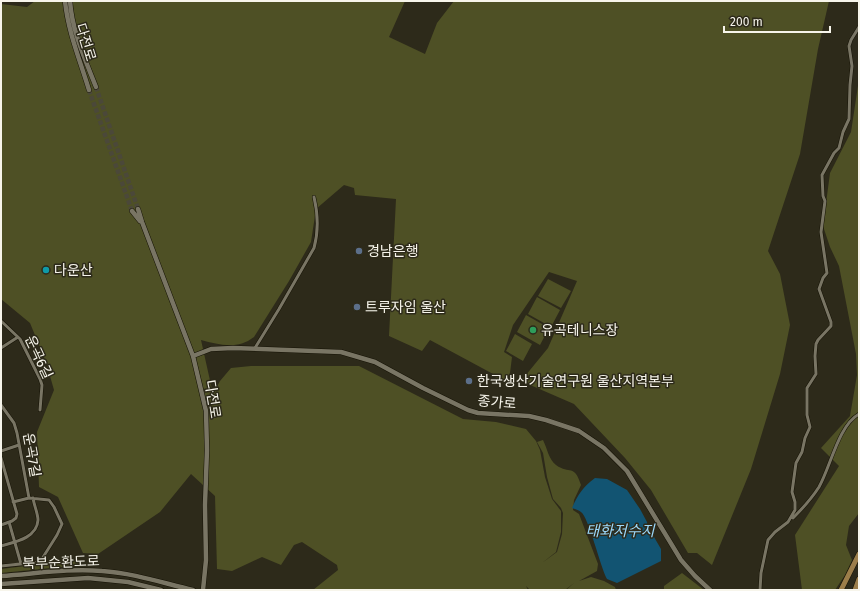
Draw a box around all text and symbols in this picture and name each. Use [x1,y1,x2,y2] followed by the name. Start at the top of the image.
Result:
[724,8,830,34] scale bar
[730,15,763,29] text: 200 m
[72,21,99,63] street label: 다전로
[367,243,419,260] place label: 경남은행
[354,246,364,256] marker: 경남은행
[54,262,93,279] place label: 다운산
[41,265,51,275] marker: 다운산
[365,299,446,316] place label: 트루자임 울산
[352,302,362,312] marker: 트루자임 울산
[541,322,618,339] place label: 유곡테니스장
[528,325,538,335] marker: 유곡테니스장
[21,333,56,382] street label: 운곡6길
[477,373,674,390] place label: 한국생산기술연구원 울산지역본부
[464,376,474,386] marker: 한국생산기술연구원 울산지역본부
[201,379,224,420] street label: 다전로
[477,392,517,413] street label: 종가로
[19,432,44,479] street label: 운곡7길
[585,522,656,540] water label: 태화저수지
[22,553,100,572] street label: 북부순환도로

